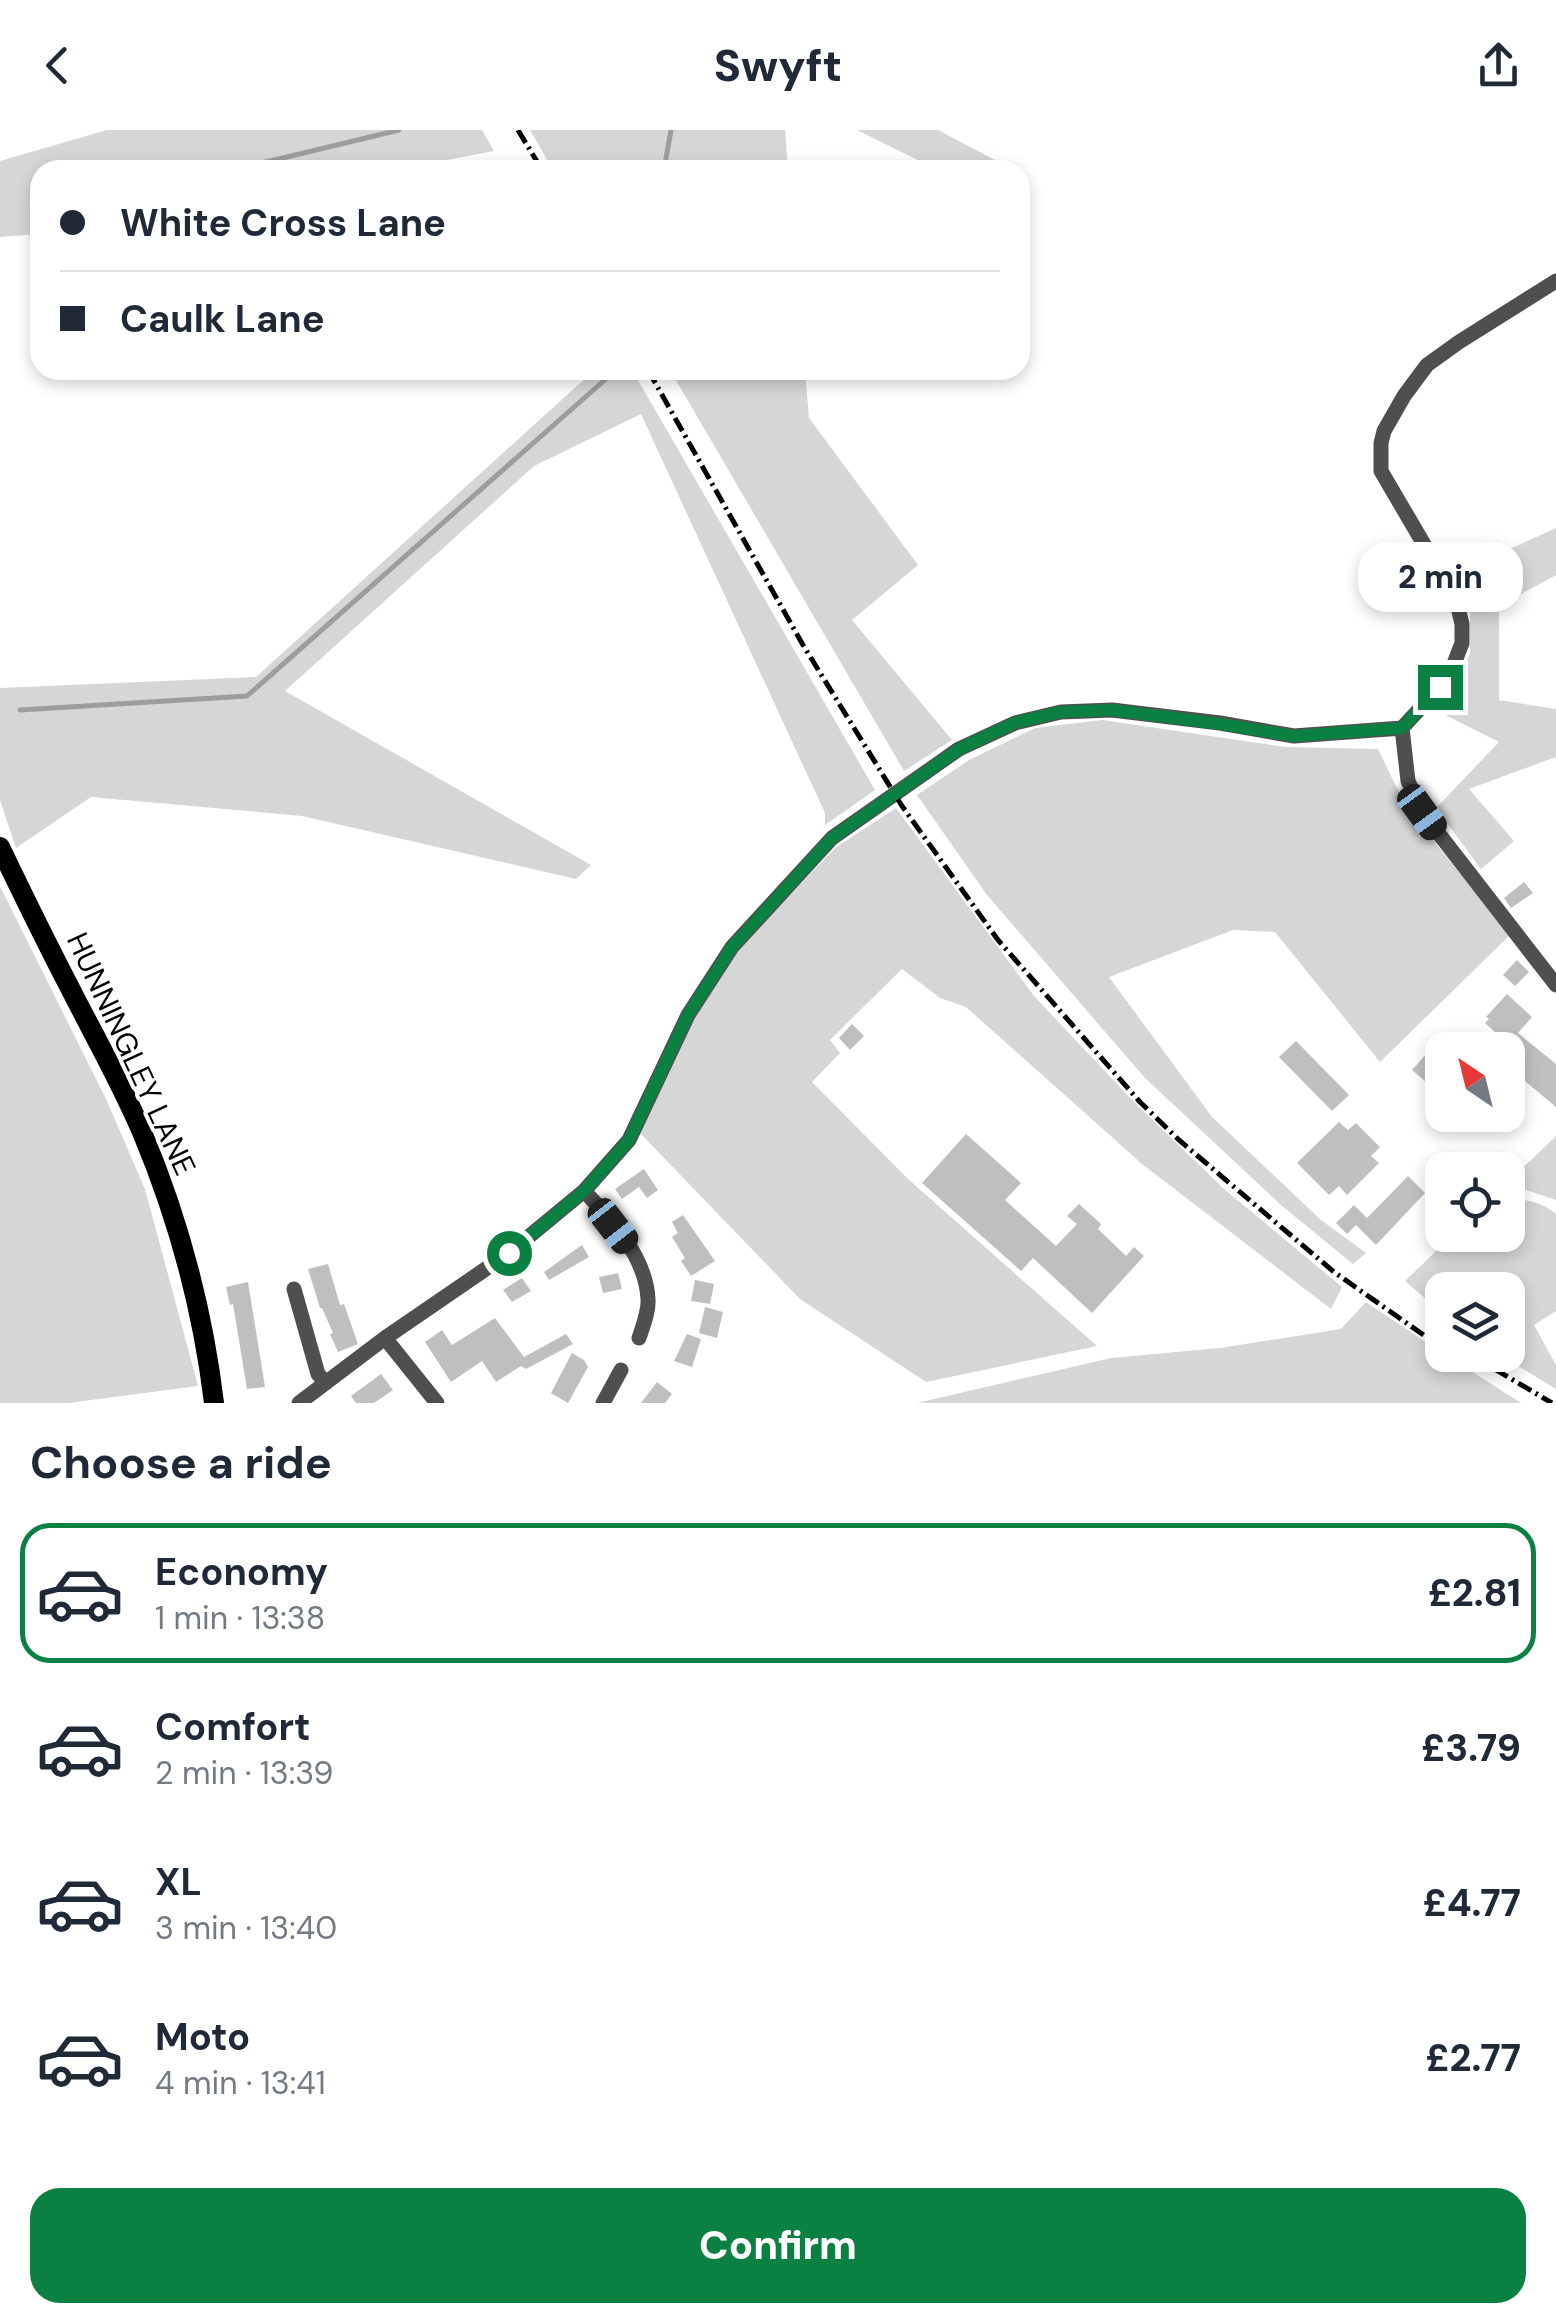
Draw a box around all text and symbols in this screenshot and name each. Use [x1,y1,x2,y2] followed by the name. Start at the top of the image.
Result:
[714,36,842,95] text: Swyft
[30,38,85,93] icon: back
[1471,38,1526,93] icon: share
[120,198,446,248] text: White Cross Lane
[120,294,325,344] text: Caulk Lane
[1358,542,1522,612] callout: 2 min
[1398,556,1483,598] text: 2 min
[1418,665,1463,710] route end
[1392,779,1452,845] car
[58,926,205,1181] street label: HUNNINGLEY LANE
[1425,1032,1525,1132] north arrow
[1425,1032,1525,1372] map controls
[1425,1152,1525,1252] button: locate
[583,1193,643,1259] car
[487,1231,532,1276] route start
[1425,1272,1525,1372] button: layers
[30,1433,332,1492] text: Choose a ride
[155,1547,328,1597] text: Economy
[35,1548,125,1638] icon: car
[1428,1568,1521,1618] text: £2.81
[155,1597,325,1639] text: 1 min · 13:38
[155,1702,311,1752] text: Comfort
[35,1703,125,1793] icon: car
[1421,1723,1521,1773] text: £3.79
[155,1752,333,1794] text: 2 min · 13:39
[155,1857,202,1907] text: XL
[35,1858,125,1948] icon: car
[1423,1878,1521,1928] text: £4.77
[155,1907,337,1949] text: 3 min · 13:40
[155,2012,250,2062] text: Moto
[35,2013,125,2103] icon: car
[1426,2033,1521,2083] text: £2.77
[155,2062,326,2104] text: 4 min · 13:41
[30,2188,1526,2303] button: Confirm

